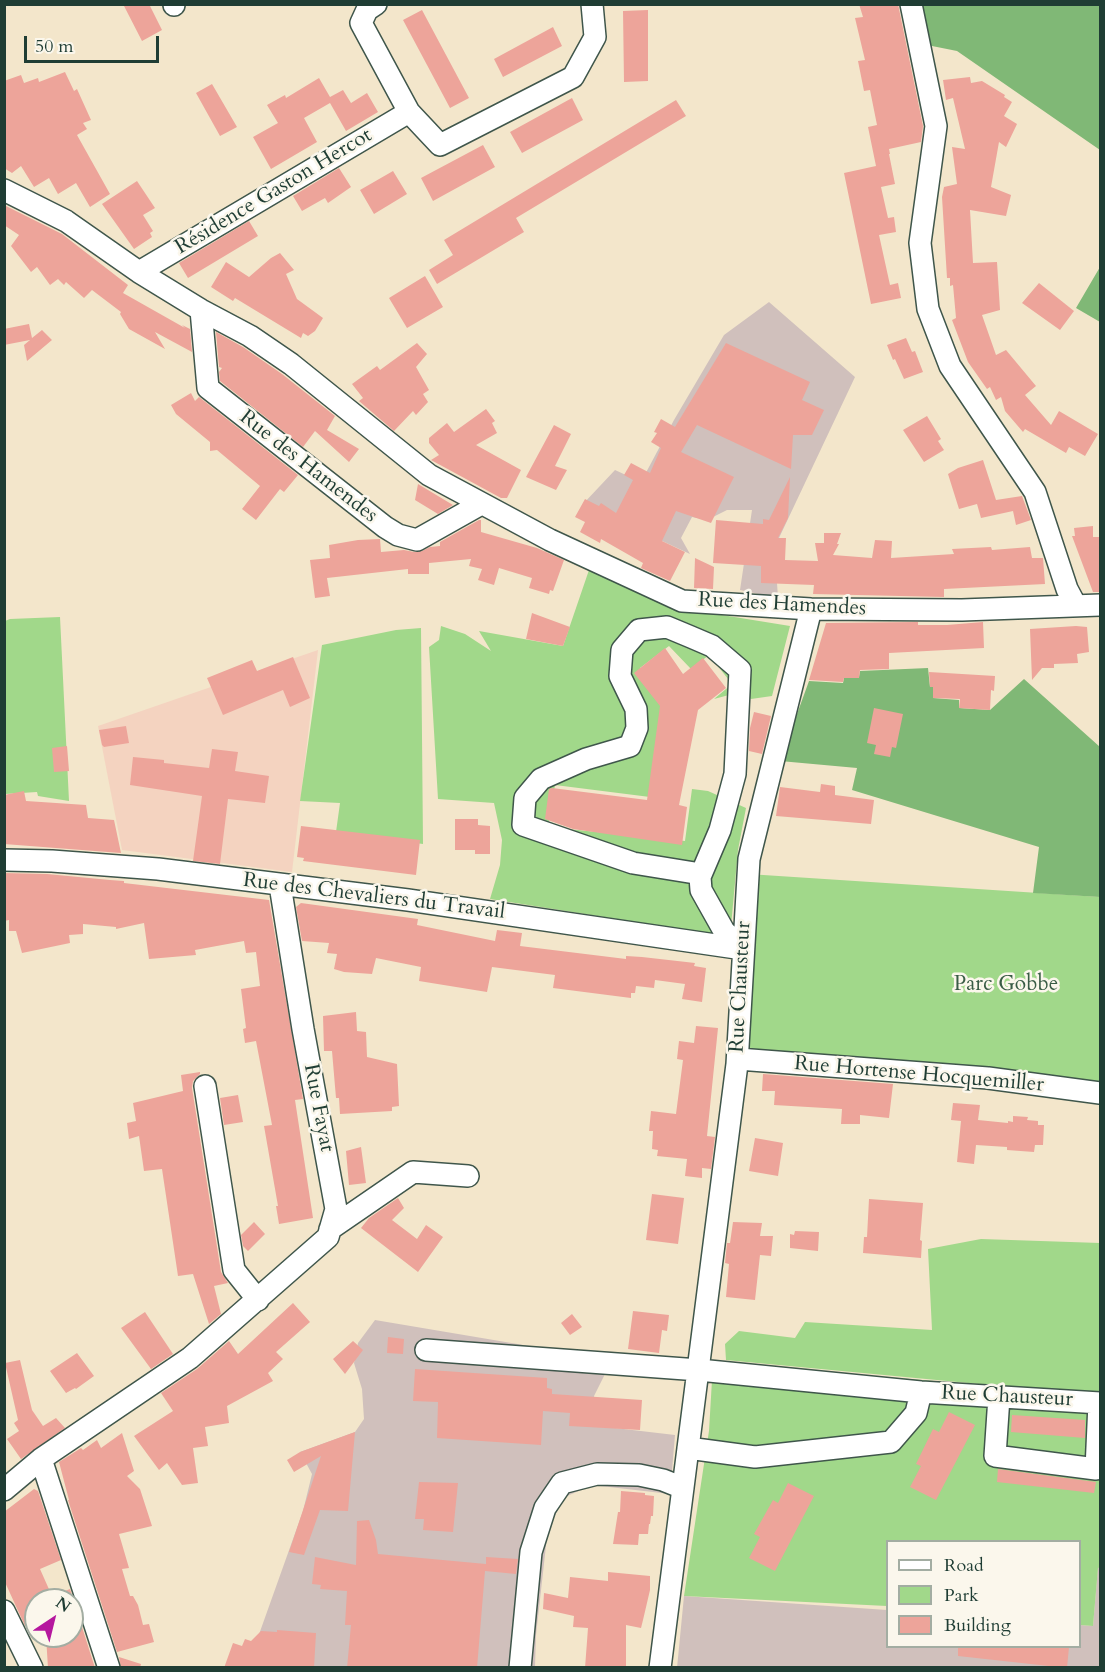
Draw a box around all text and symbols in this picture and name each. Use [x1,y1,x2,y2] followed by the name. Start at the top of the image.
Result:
[27,24,162,62] scale bar
[35,34,74,59] text: 50 m
[171,123,377,261] street label: Résidence Gaston Hercot
[234,405,382,529] street label: Rue des Hamendes
[697,588,867,622] street label: Rue des Hamendes
[241,868,507,926] street label: Rue des Chevaliers du Travail
[725,921,757,1053] street label: Rue Chausteur
[954,972,1058,998] park label: Parc Gobbe
[793,1052,1045,1098] street label: Rue Hortense Hocquemiller
[297,1062,339,1154] street label: Rue Fayat
[941,1381,1073,1413] street label: Rue Chausteur
[886,1540,1081,1648] legend
[944,1553,984,1578] text: Road
[944,1583,979,1608] text: Park
[24,1588,84,1648] north arrow
[51,1592,75,1618] text: N
[944,1613,1011,1638] text: Building

